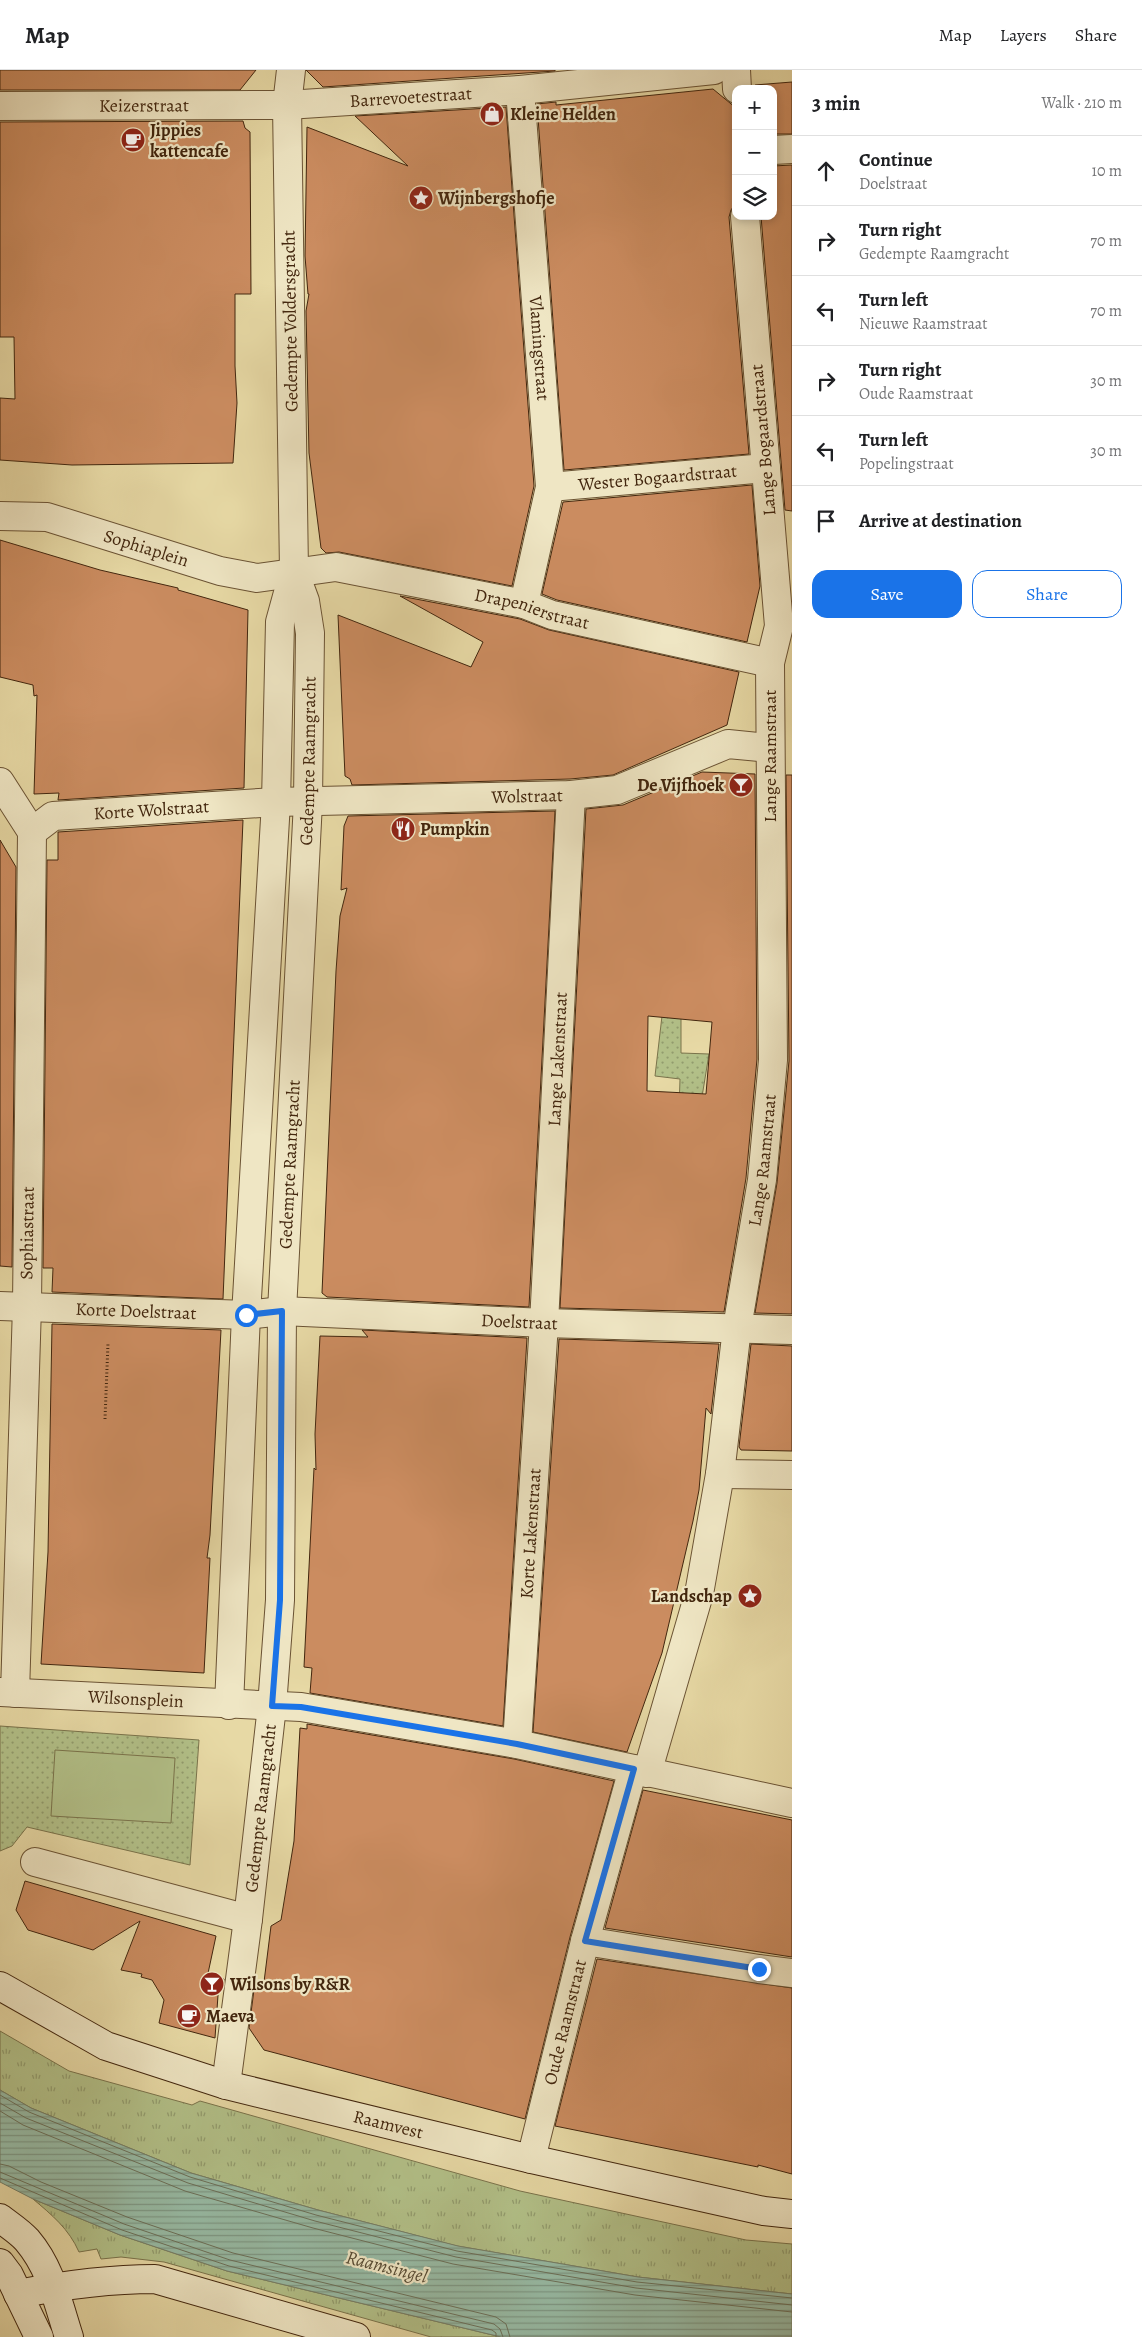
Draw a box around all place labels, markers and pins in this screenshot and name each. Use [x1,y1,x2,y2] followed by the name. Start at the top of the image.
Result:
[479,101,505,127] shop icon: Kleine Helden
[510,102,616,126] place label: Kleine Helden
[150,118,229,163] place label: Jippies kattencafe
[120,127,146,153] cafe icon: Jippies kattencafe
[408,185,434,211] place icon: Wijnbergshofje
[437,186,555,210] place label: Wijnbergshofje
[728,772,754,798] bar icon: De Vijfhoek
[637,773,725,797] place label: De Vijfhoek
[390,816,416,842] restaurant icon: Pumpkin
[420,817,490,841] place label: Pumpkin
[737,1583,763,1609] place icon: Landschap
[651,1584,732,1608] place label: Landschap
[199,1971,225,1997] bar icon: Wilsons by R&R
[229,1972,351,1996] place label: Wilsons by R&R
[176,2003,202,2029] cafe icon: Maeva
[206,2004,255,2028] place label: Maeva

